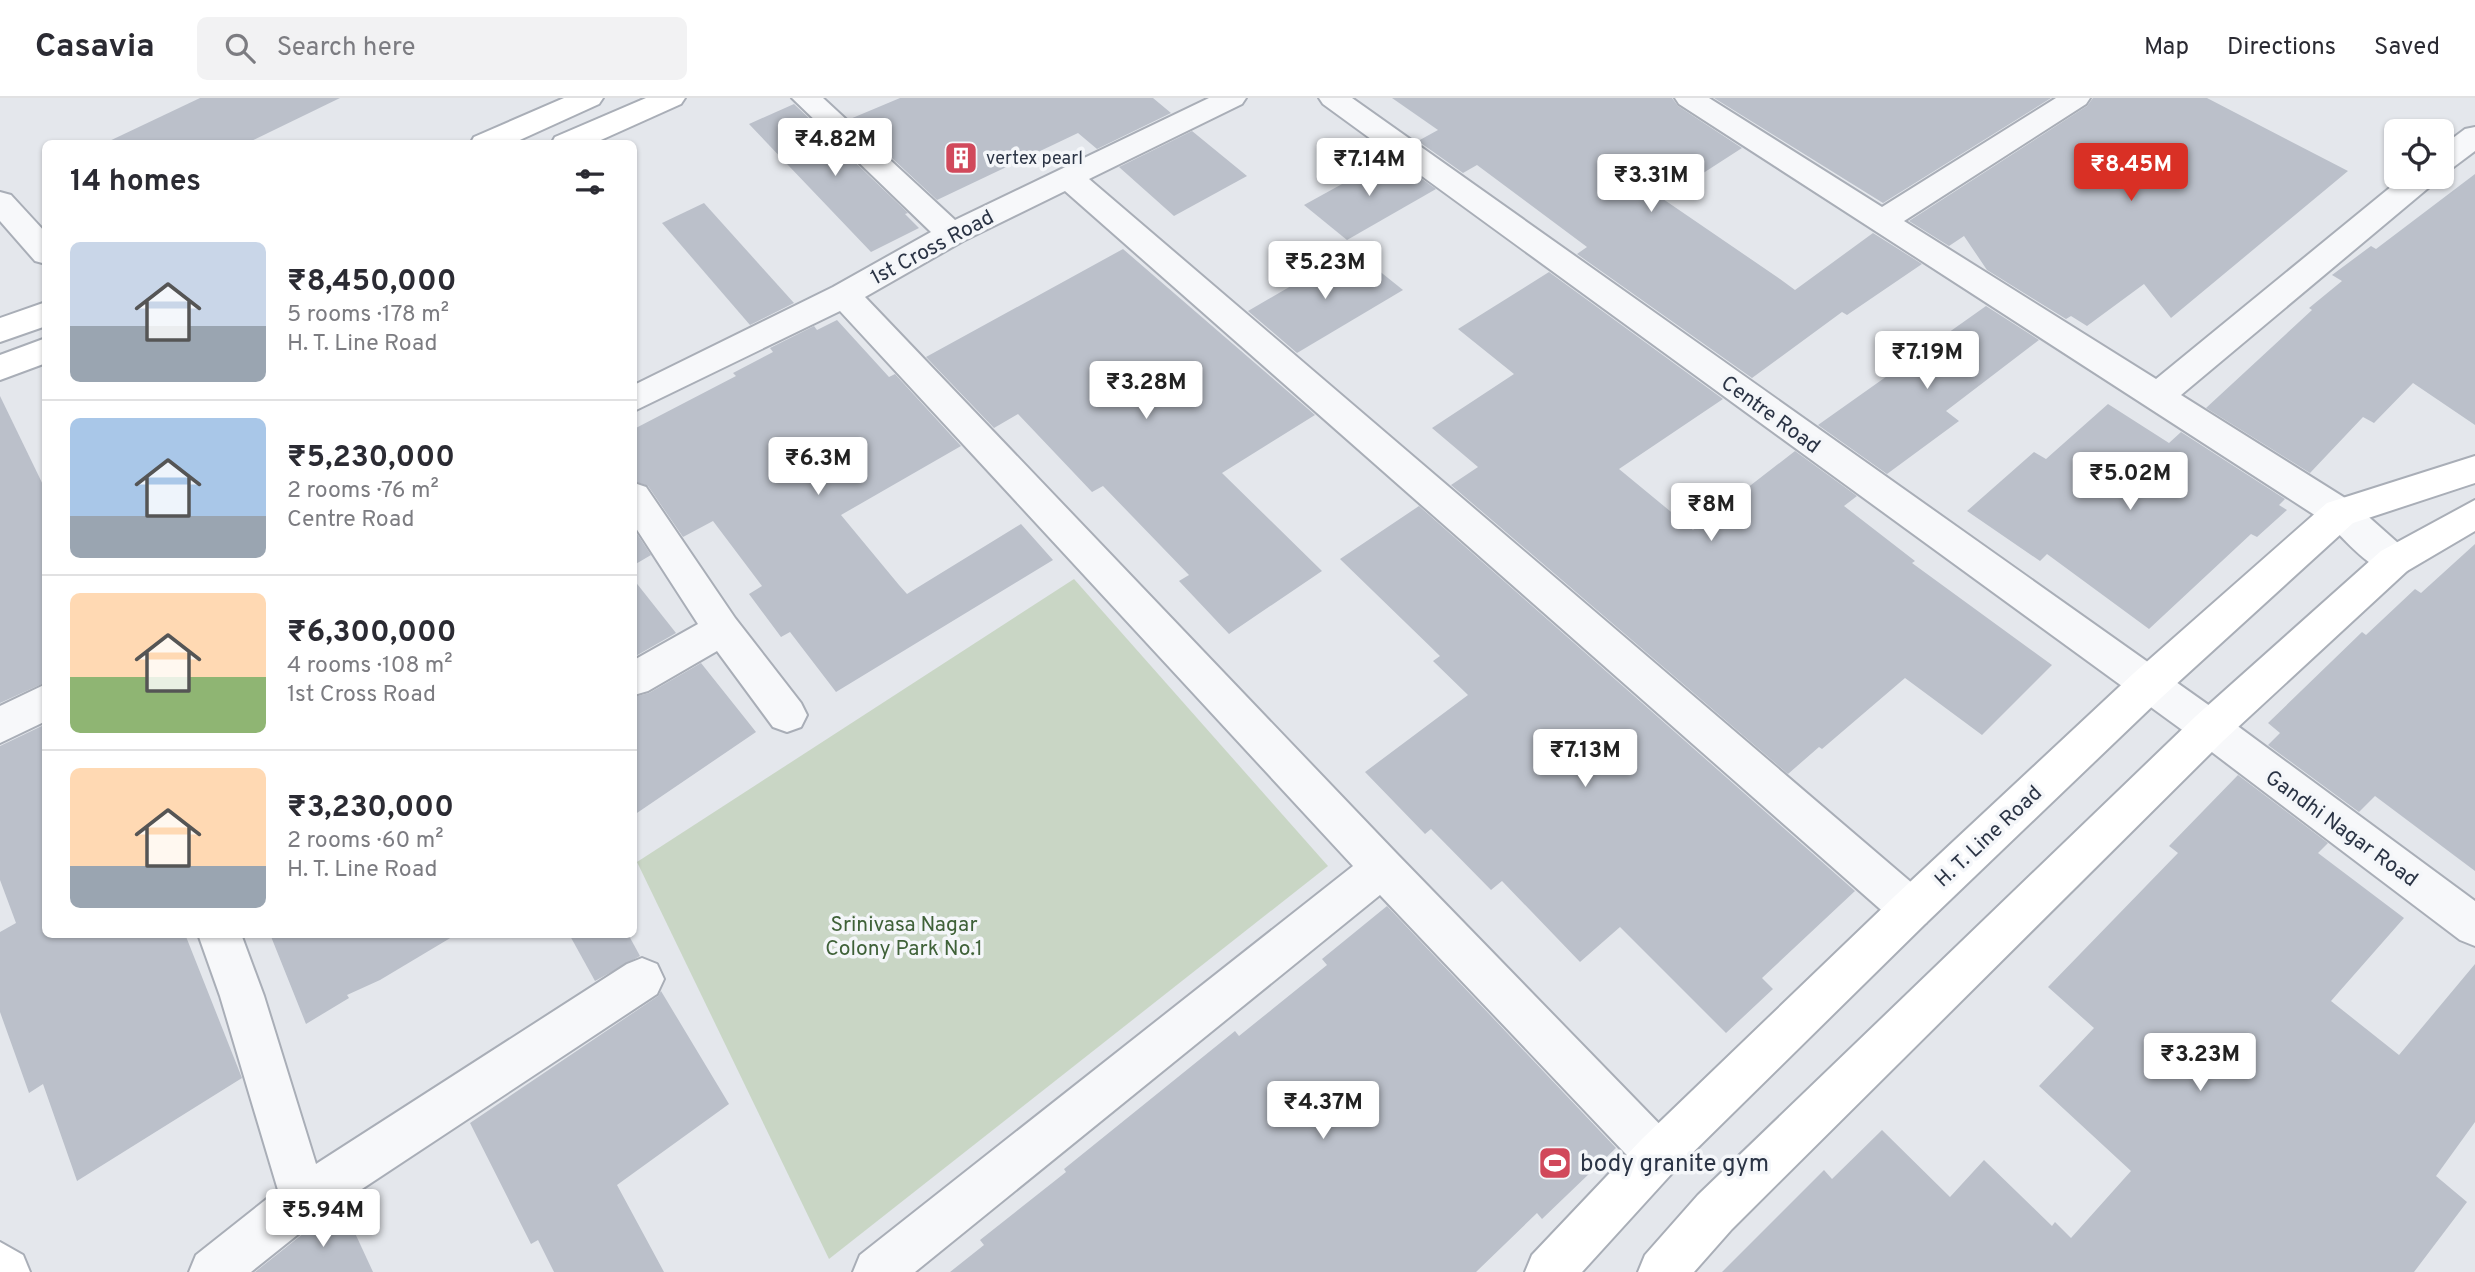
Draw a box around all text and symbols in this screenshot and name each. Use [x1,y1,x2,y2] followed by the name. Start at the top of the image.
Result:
[197,17,687,80] search box
[35,27,155,69] text: Casavia
[221,29,259,67] icon: search
[277,32,416,65] text: Search here
[2144,33,2189,63] text: Map
[2227,33,2336,63] text: Directions
[2374,33,2440,63] text: Saved
[778,118,892,178] pin: ₹4.82M
[2384,119,2454,189] map controls
[2384,119,2454,189] button: locate
[794,126,876,155] text: ₹4.82M
[942,139,980,177] building icon: vertex pearl
[1312,139,1426,198] pin: ₹7.14M
[2074,144,2188,203] pin: ₹8.45M
[1333,146,1405,175] text: ₹7.14M
[986,148,1083,171] place label: vertex pearl
[2090,151,2172,180] text: ₹8.45M
[1594,155,1708,214] pin: ₹3.31M
[1613,162,1689,191] text: ₹3.31M
[571,163,609,201] icon: filters
[70,164,201,201] text: 14 homes
[866,204,999,292] street label: 1st Cross Road
[1268,242,1382,301] pin: ₹5.23M
[1284,249,1366,278] text: ₹5.23M
[287,264,457,301] text: ₹8,450,000
[126,270,210,354] icon: home
[287,301,449,330] text: 5 rooms · 178 m²
[287,330,437,359] text: H. T. Line Road
[1870,331,1984,391] pin: ₹7.19M
[1891,339,1963,368] text: ₹7.19M
[1089,362,1203,421] pin: ₹3.28M
[1105,369,1187,398] text: ₹3.28M
[1715,370,1825,460] street label: Centre Road
[769,438,867,497] pin: ₹6.3M
[287,440,455,477] text: ₹5,230,000
[784,445,852,474] text: ₹6.3M
[126,446,210,530] icon: home
[2073,452,2187,512] pin: ₹5.02M
[2089,460,2171,489] text: ₹5.02M
[287,477,439,506] text: 2 rooms · 76 m²
[1677,484,1745,543] pin: ₹8M
[1687,491,1735,520] text: ₹8M
[287,506,414,535] text: Centre Road
[287,615,457,652] text: ₹6,300,000
[126,621,210,705] icon: home
[287,652,453,681] text: 4 rooms · 108 m²
[287,681,436,710] text: 1st Cross Road
[1528,730,1642,789] pin: ₹7.13M
[1549,737,1621,766] text: ₹7.13M
[2259,765,2423,894] street label: Gandhi Nagar Road
[1930,780,2048,894] street label: H. T. Line Road
[287,790,454,827] text: ₹3,230,000
[126,796,210,880] icon: home
[287,827,444,856] text: 2 rooms · 60 m²
[287,856,437,885] text: H. T. Line Road
[825,912,983,963] park label: Srinivasa Nagar Colony Park No.1
[2143,1034,2257,1093] pin: ₹3.23M
[2160,1041,2240,1070] text: ₹3.23M
[1266,1082,1380,1141] pin: ₹4.37M
[1283,1089,1363,1118] text: ₹4.37M
[1536,1144,1574,1182] sports icon: body granite gym
[1580,1150,1769,1180] place label: body granite gym
[266,1190,380,1249] pin: ₹5.94M
[282,1197,364,1226] text: ₹5.94M

